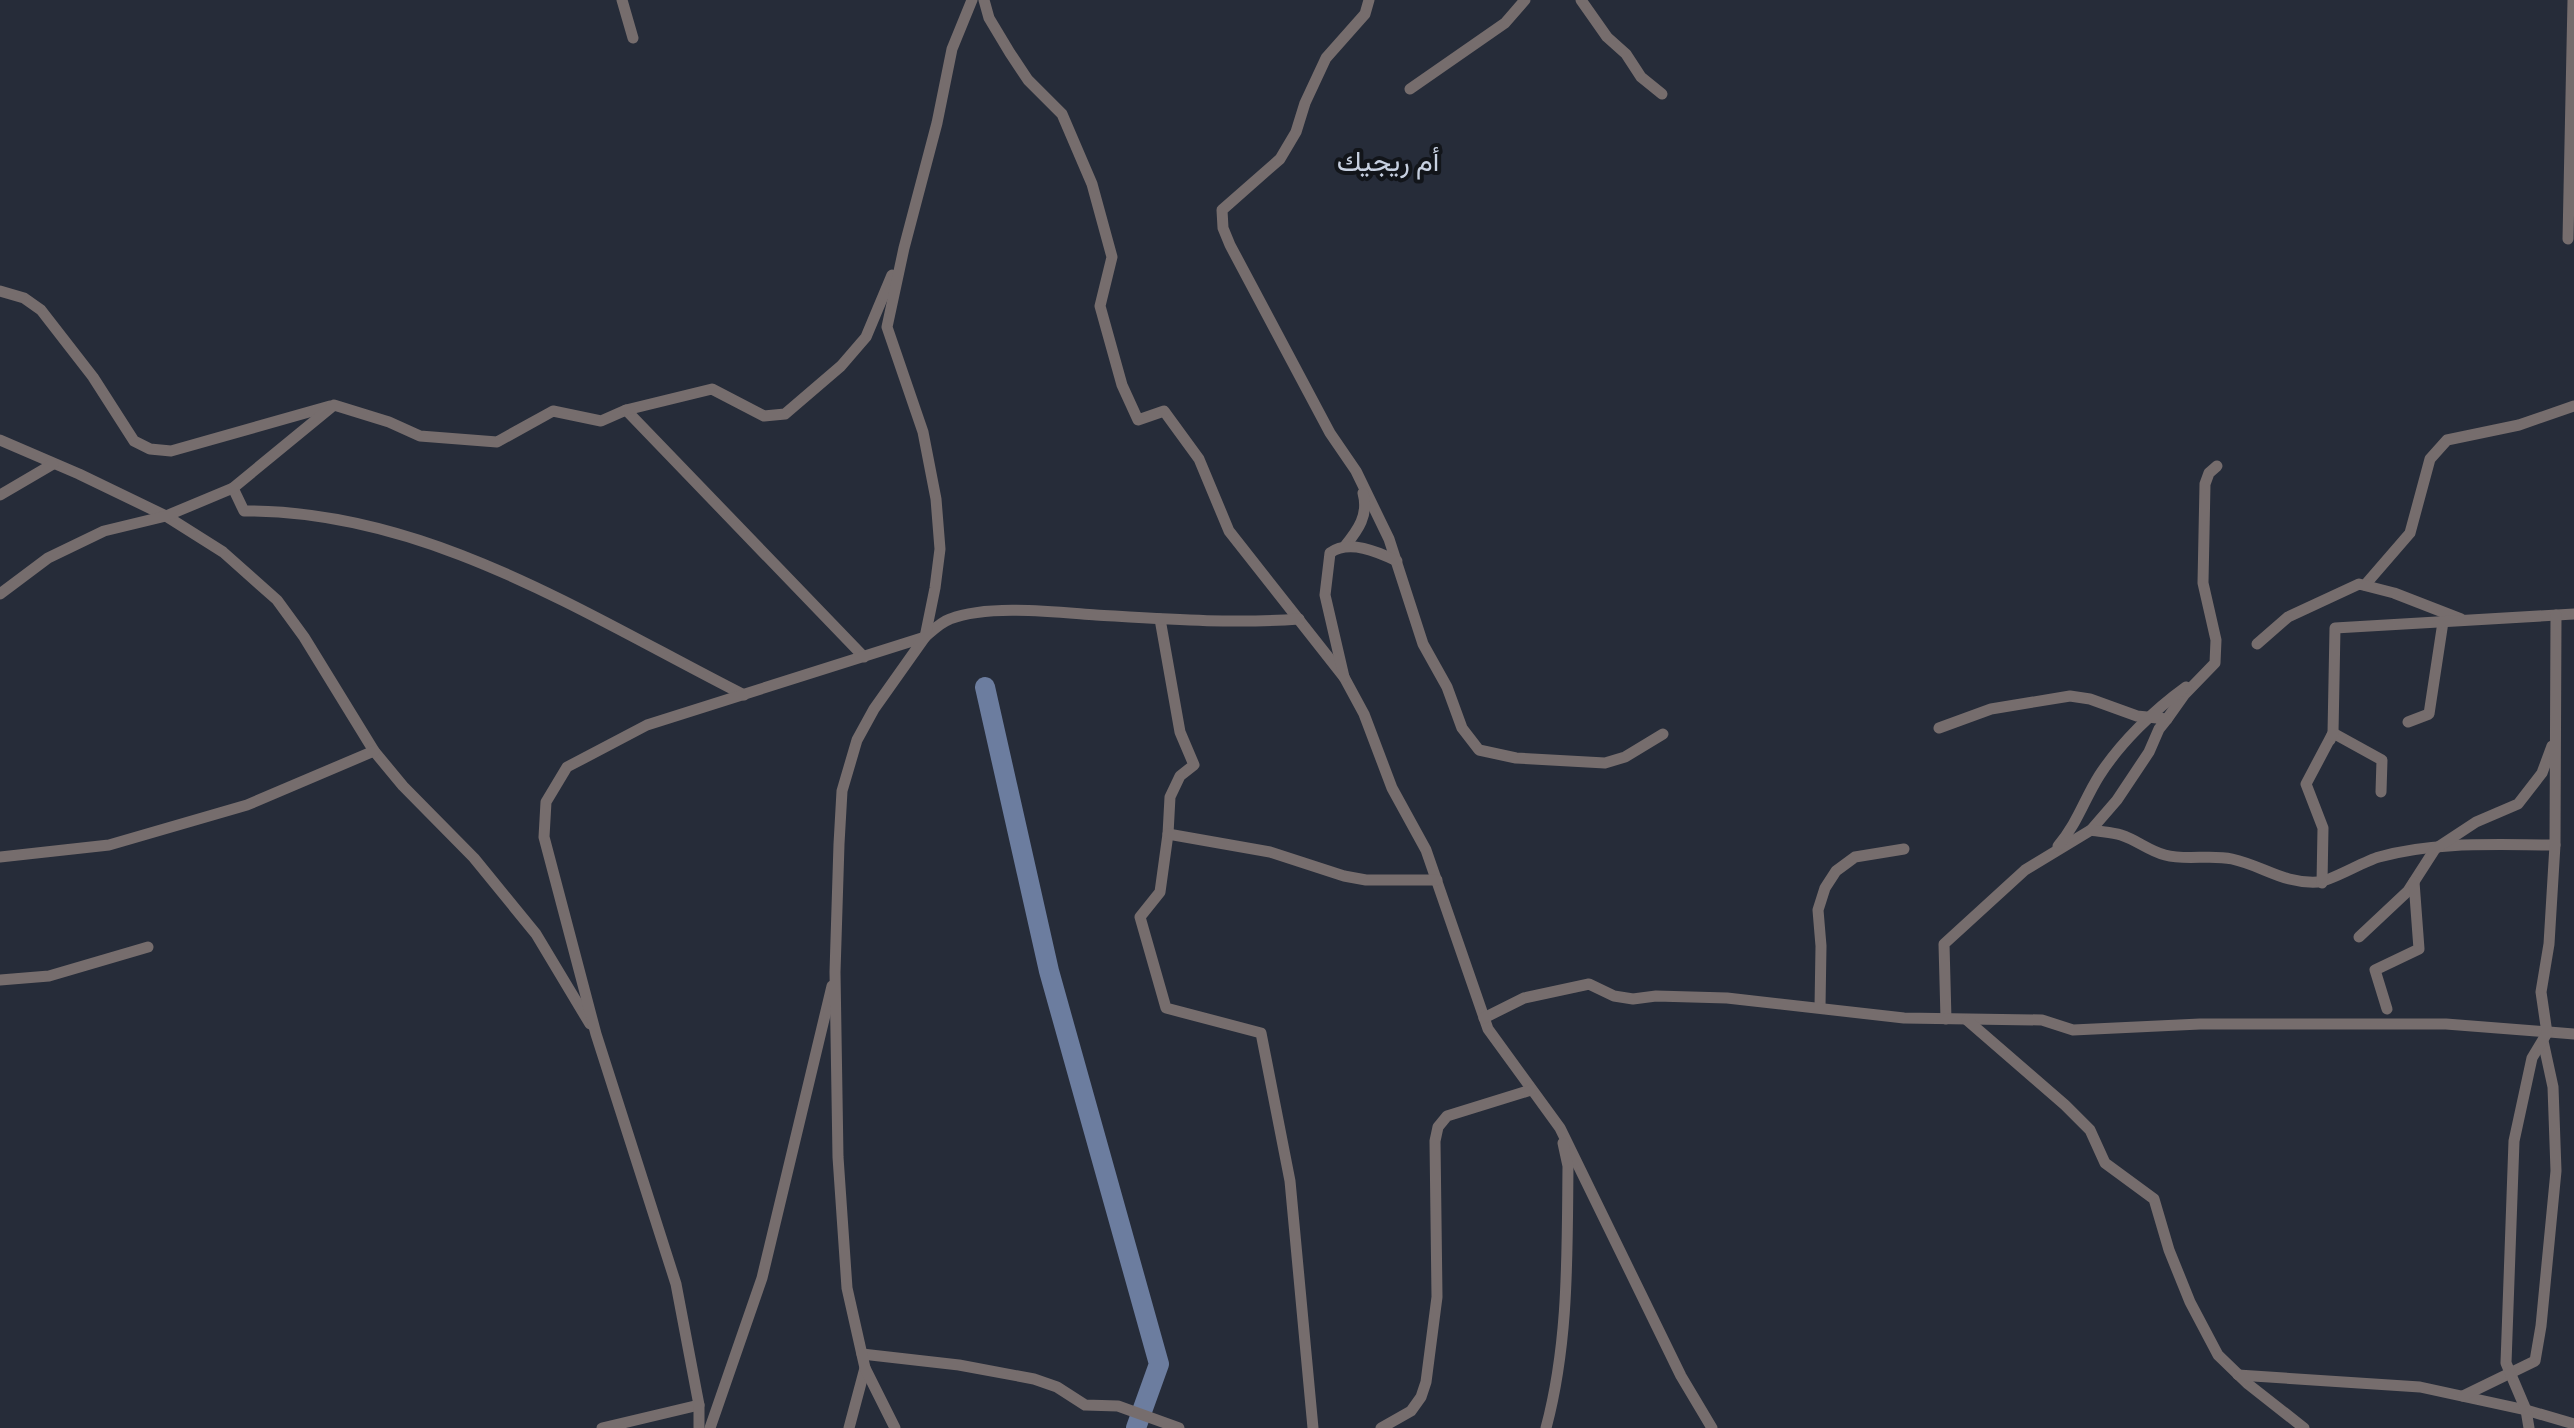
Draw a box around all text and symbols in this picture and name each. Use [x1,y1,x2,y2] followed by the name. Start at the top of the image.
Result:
[1337,144,1439,180] district label: أم ريجيك

